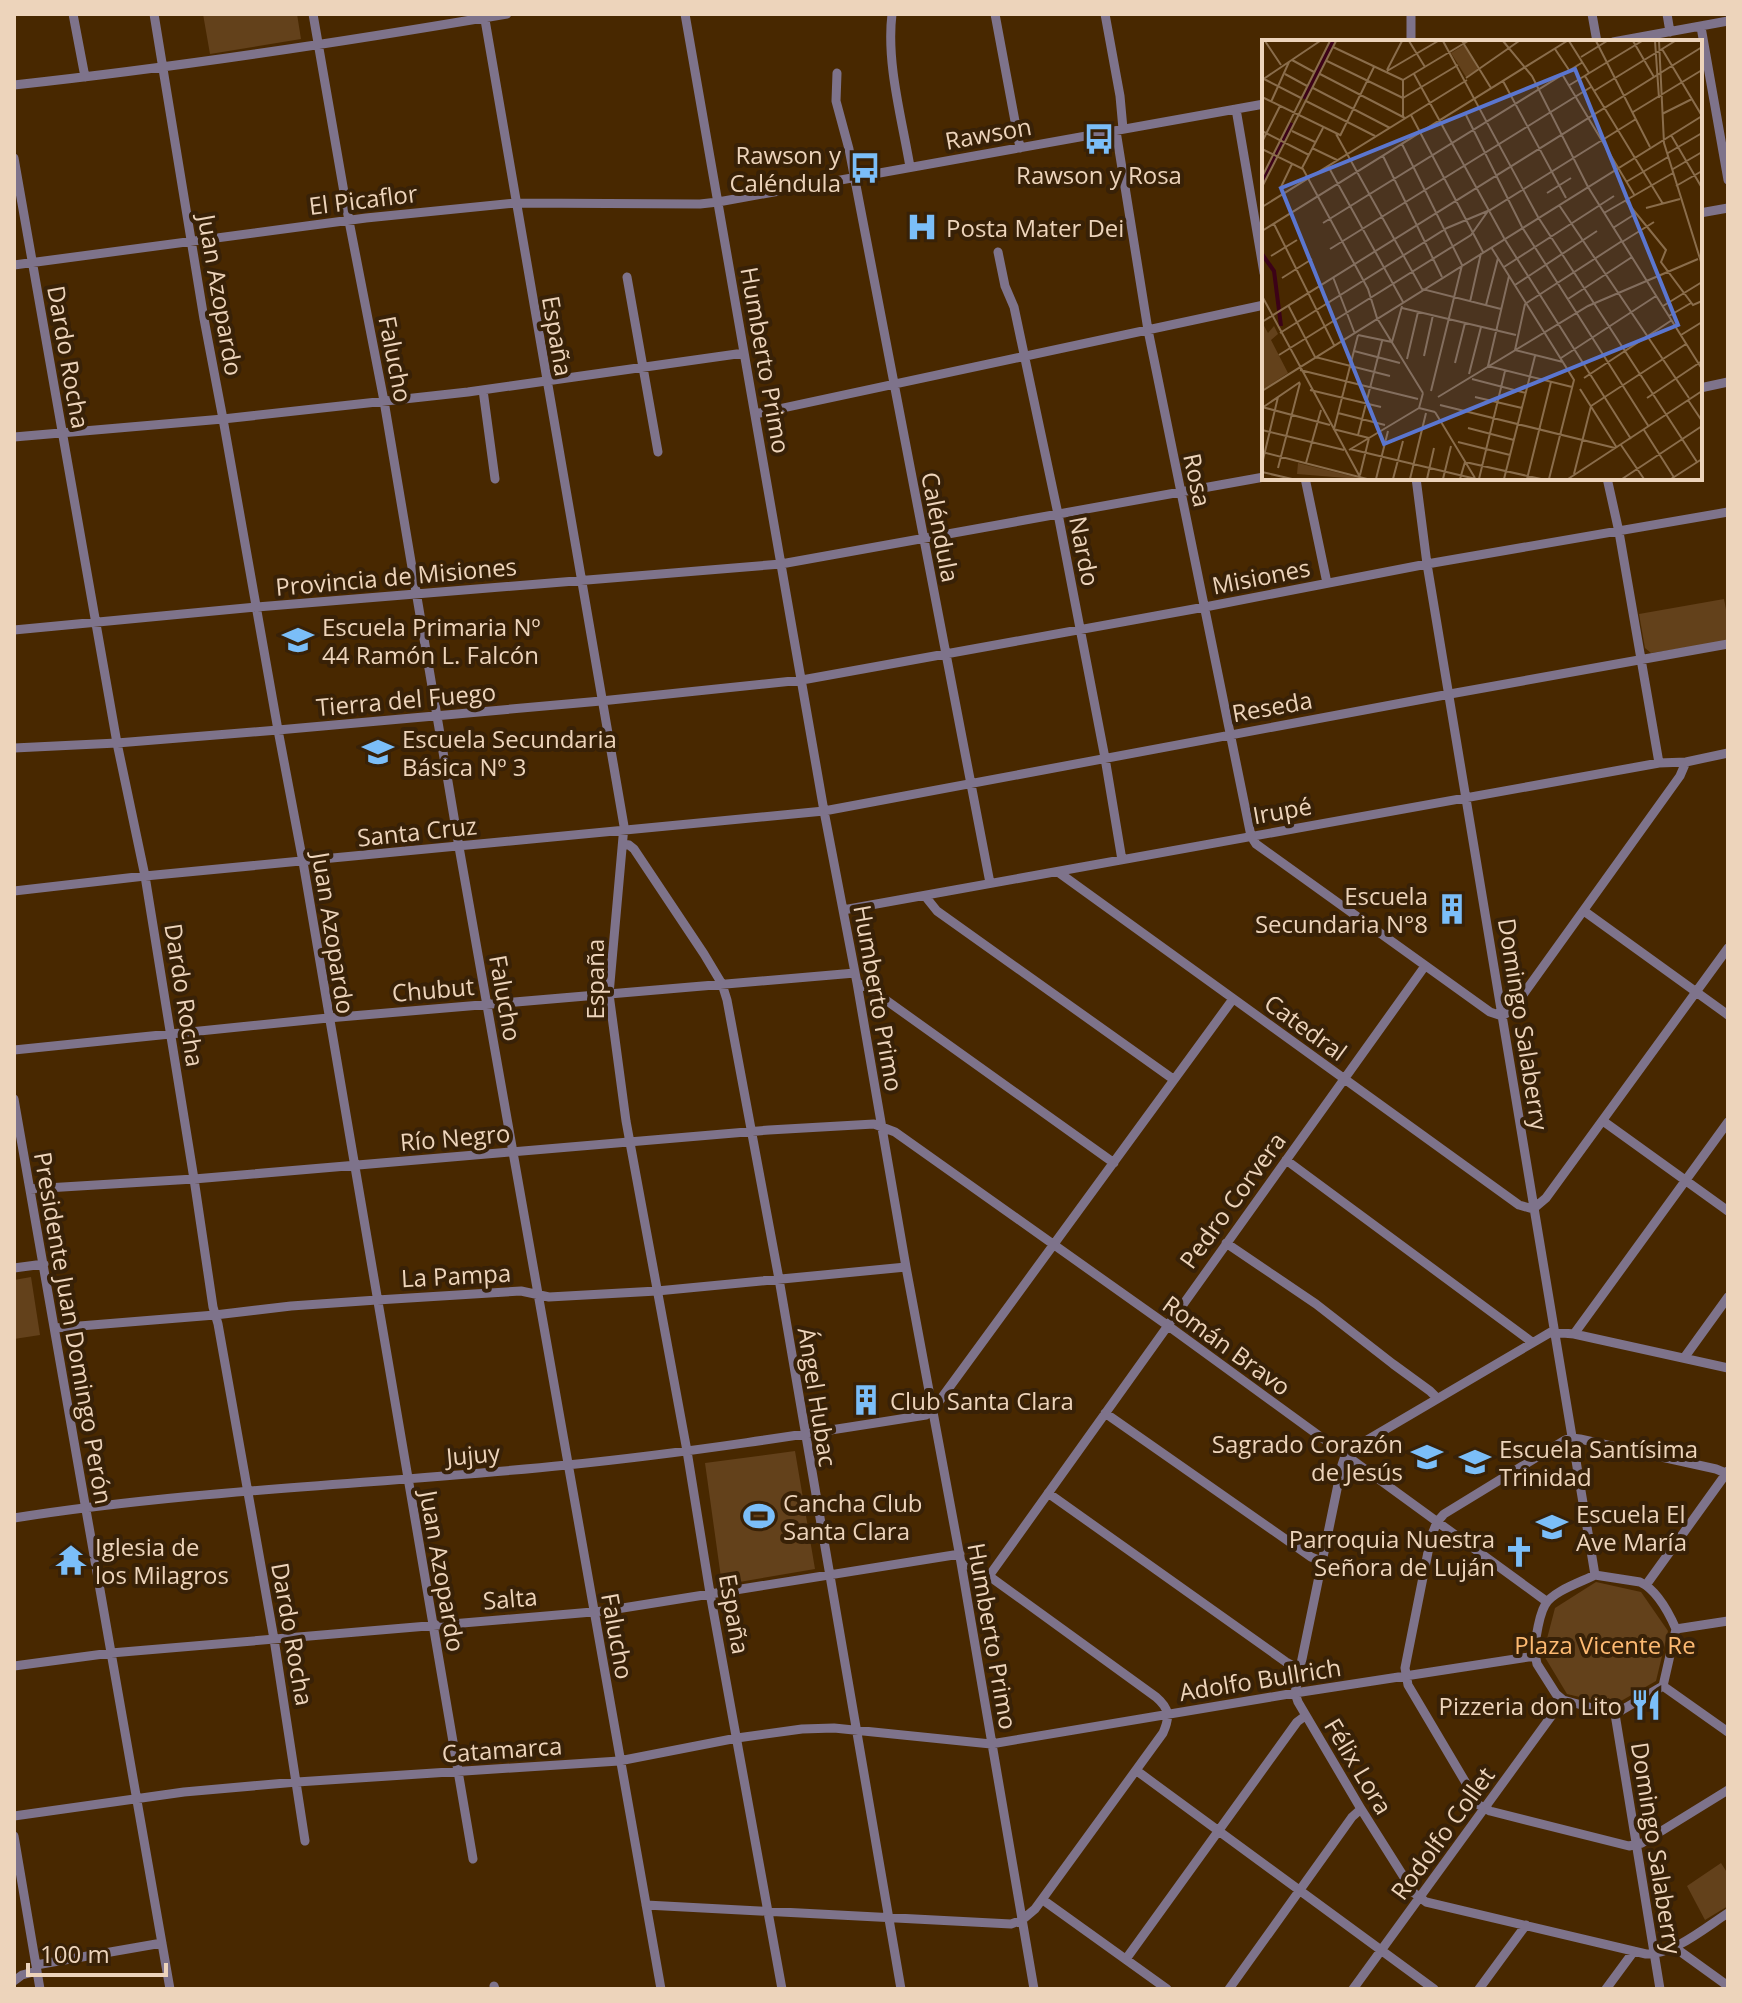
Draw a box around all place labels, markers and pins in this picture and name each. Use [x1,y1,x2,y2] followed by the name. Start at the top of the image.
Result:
[1082,122,1116,156] bus stop icon: Rawson y Rosa
[729,138,842,199] place label: Rawson y Caléndula
[848,151,882,185] bus stop icon: Rawson y Caléndula
[1016,158,1182,191] place label: Rawson y Rosa
[905,210,939,244] hospital icon: Posta Mater Dei
[946,211,1124,244] place label: Posta Mater Dei
[322,610,540,671] place label: Escuela Primaria Nº 44 Ramón L. Falcón
[281,623,315,657] school or university icon: Escuela Primaria Nº 44 Ramón L. Falcón
[402,722,617,783] place label: Escuela Secundaria Básica Nº 3
[361,735,395,769] school or university icon: Escuela Secundaria Básica Nº 3
[1255,879,1428,940] place label: Escuela Secundaria N°8
[1435,892,1469,926] building icon: Escuela Secundaria N°8
[849,1383,883,1417] building icon: Club Santa Clara
[890,1384,1074,1417] place label: Club Santa Clara
[1212,1427,1403,1488] place label: Sagrado Corazón de Jesús
[1499,1432,1698,1493] place label: Escuela Santísima Trinidad
[1410,1440,1444,1474] school or university icon: Sagrado Corazón de Jesús
[1458,1445,1492,1479] school or university icon: Escuela Santísima Trinidad
[783,1486,923,1547] place label: Cancha Club Santa Clara
[1576,1497,1687,1558] place label: Escuela El Ave María
[742,1499,776,1533] sports icon: Cancha Club Santa Clara
[1535,1510,1569,1544] school or university icon: Escuela El Ave María
[1289,1522,1495,1583] place label: Parroquia Nuestra Señora de Luján
[95,1530,229,1591] place label: Iglesia de los Milagros
[1502,1535,1536,1569] church icon: Parroquia Nuestra Señora de Luján
[54,1543,88,1577] temple icon: Iglesia de los Milagros
[1629,1688,1663,1722] restaurant icon: Pizzeria don Lito
[1438,1689,1622,1722] place label: Pizzeria don Lito

